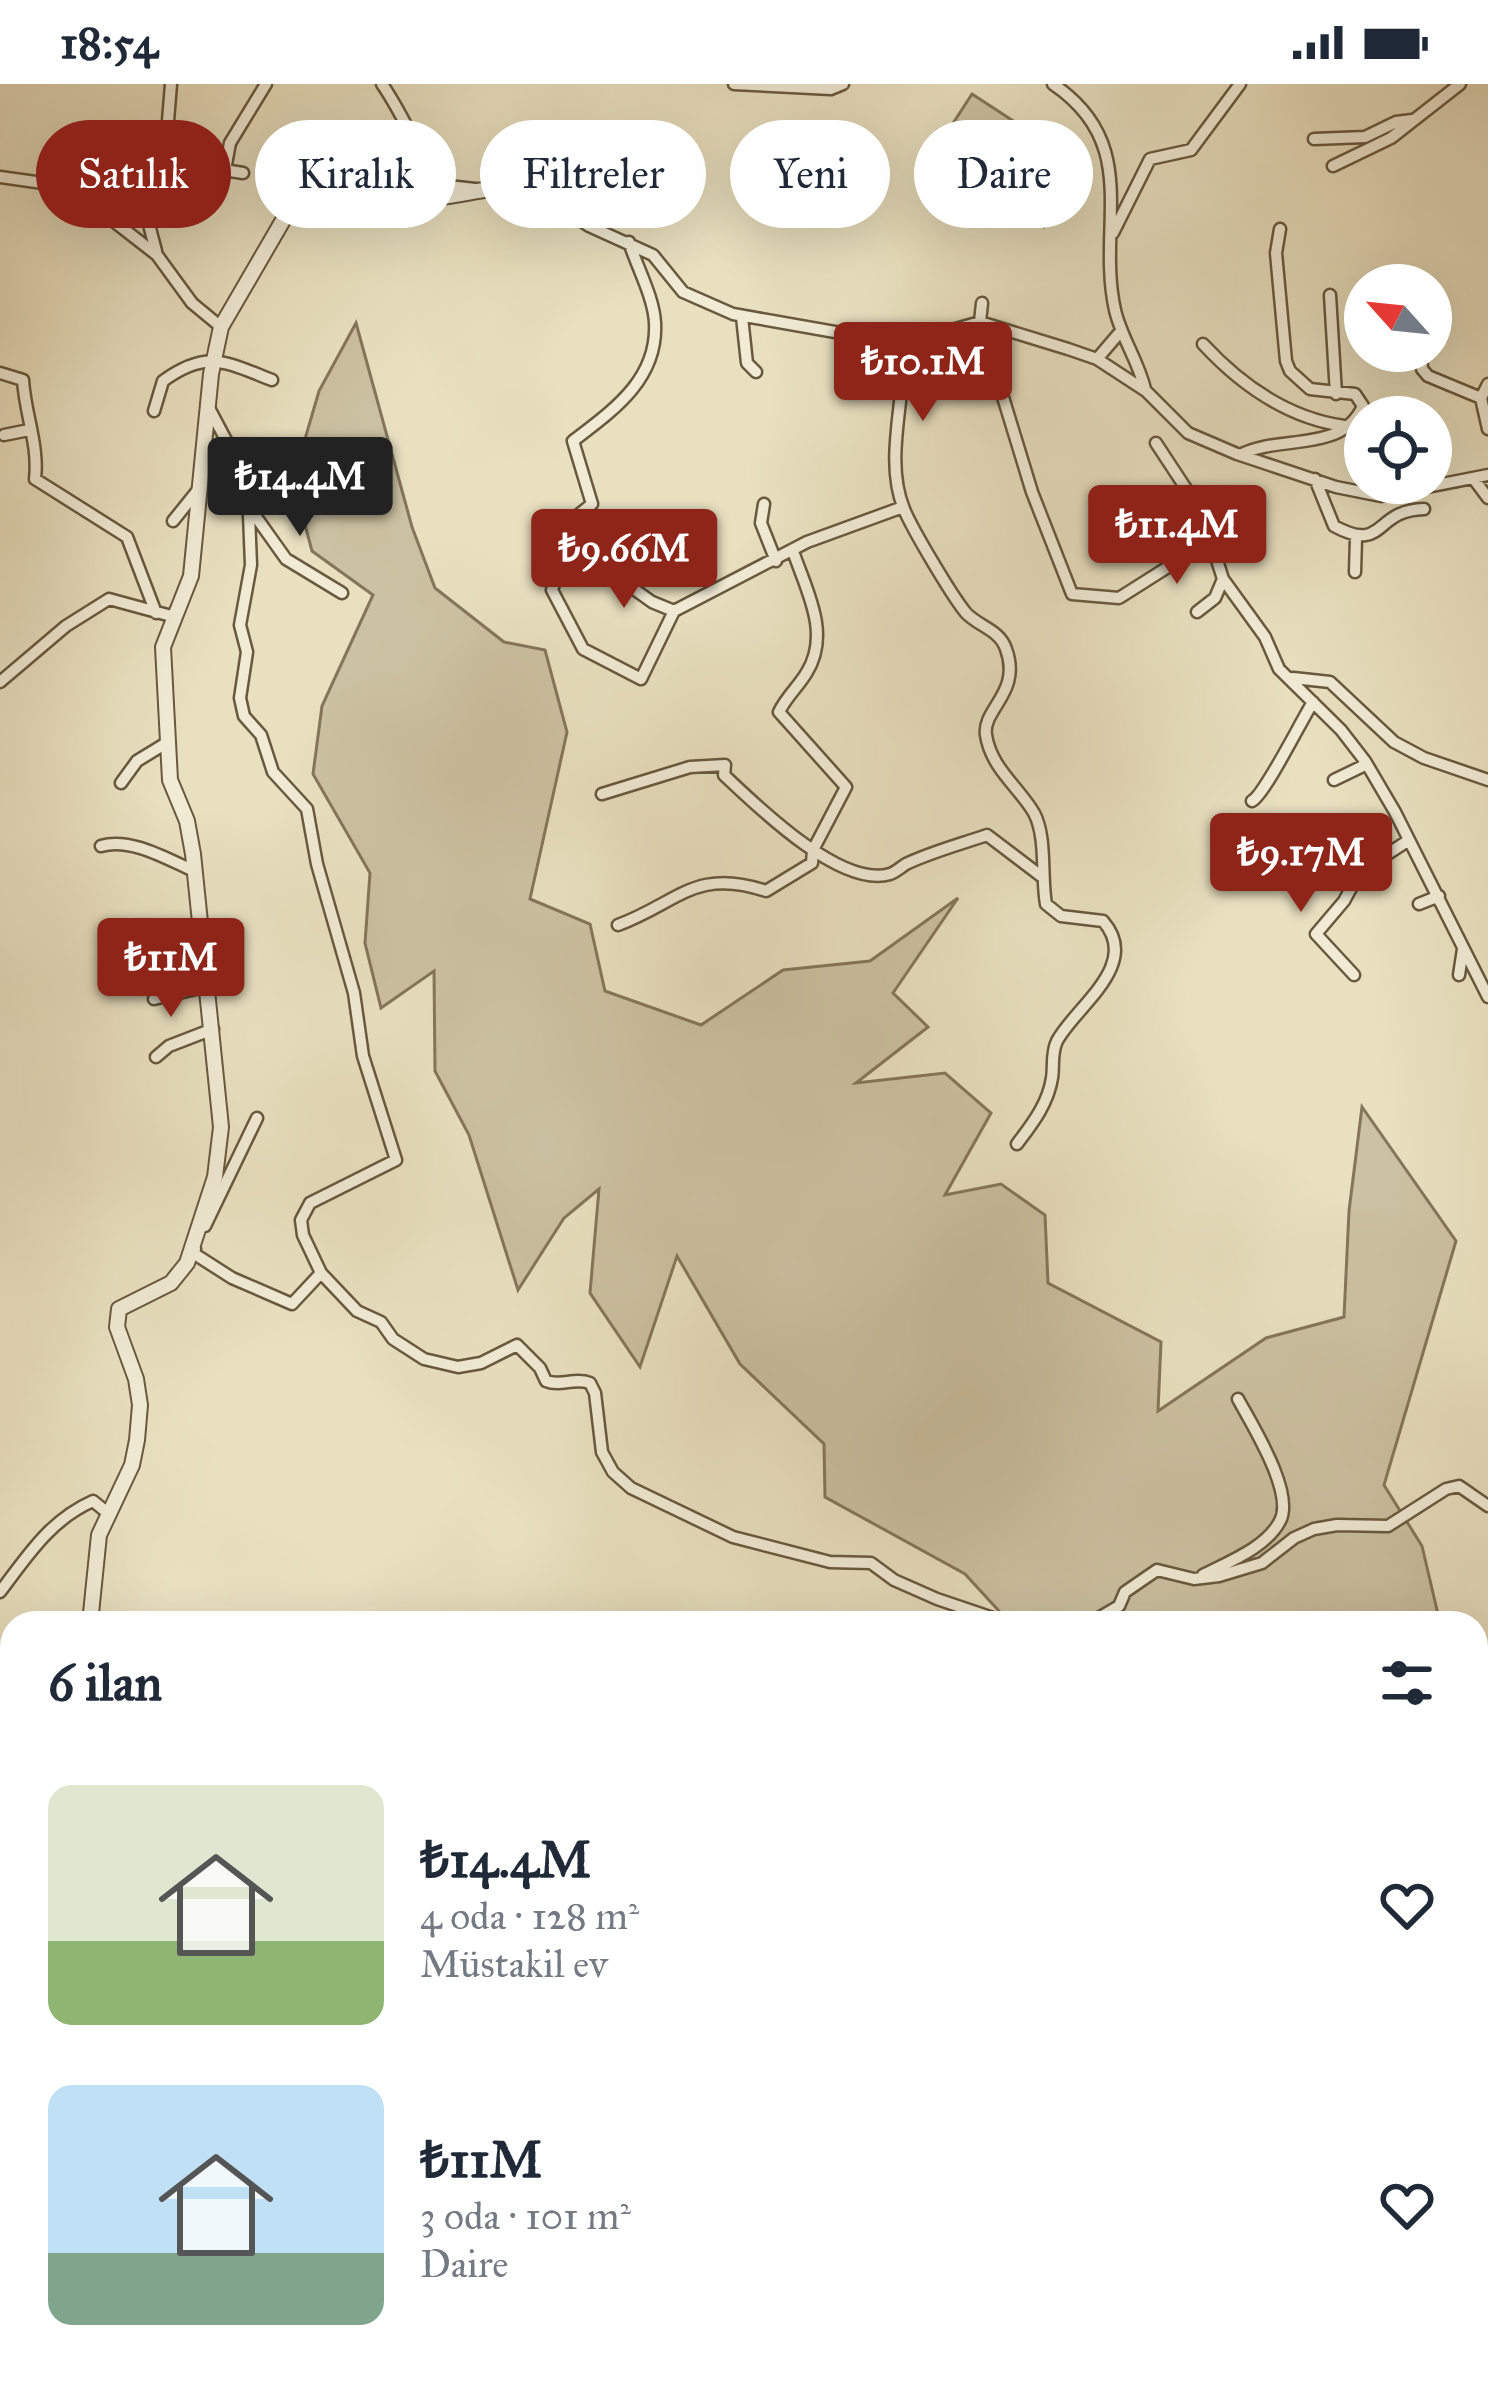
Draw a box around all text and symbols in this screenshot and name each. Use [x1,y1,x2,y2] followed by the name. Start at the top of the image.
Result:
[60,15,158,70] text: 18:54
[36,120,231,228] chip: Satılık
[255,120,456,228] chip: Kiralık
[480,120,706,228] chip: Filtreler
[730,120,890,228] chip: Yeni
[914,120,1093,228] chip: Daire
[1344,264,1452,372] north arrow
[1344,264,1452,504] map controls
[825,322,1021,424] pin: ₺10.1M
[861,337,985,385] text: ₺10.1M
[1344,396,1452,504] button: locate
[202,437,398,539] pin: ₺14.4M
[235,452,365,500] text: ₺14.4M
[1079,485,1275,587] pin: ₺11.4M
[1115,500,1239,548] text: ₺11.4M
[526,509,722,611] pin: ₺9.66M
[558,524,690,572] text: ₺9.66M
[1203,813,1399,915] pin: ₺9.17M
[1237,828,1365,876] text: ₺9.17M
[100,918,242,1020] pin: ₺11M
[124,933,218,981] text: ₺11M
[1374,1650,1440,1716] icon: filters
[48,1652,162,1714] text: 6 ilan
[420,1829,591,1891] text: ₺14.4M
[144,1833,288,1977] icon: home
[1374,1872,1440,1938] icon: heart
[420,1892,639,1940] text: 4 oda · 128 m²
[420,1940,608,1988] text: Müstakil ev
[420,2129,542,2191] text: ₺11M
[144,2133,288,2277] icon: home
[1374,2172,1440,2238] icon: heart
[420,2192,631,2240] text: 3 oda · 101 m²
[420,2240,509,2288] text: Daire

